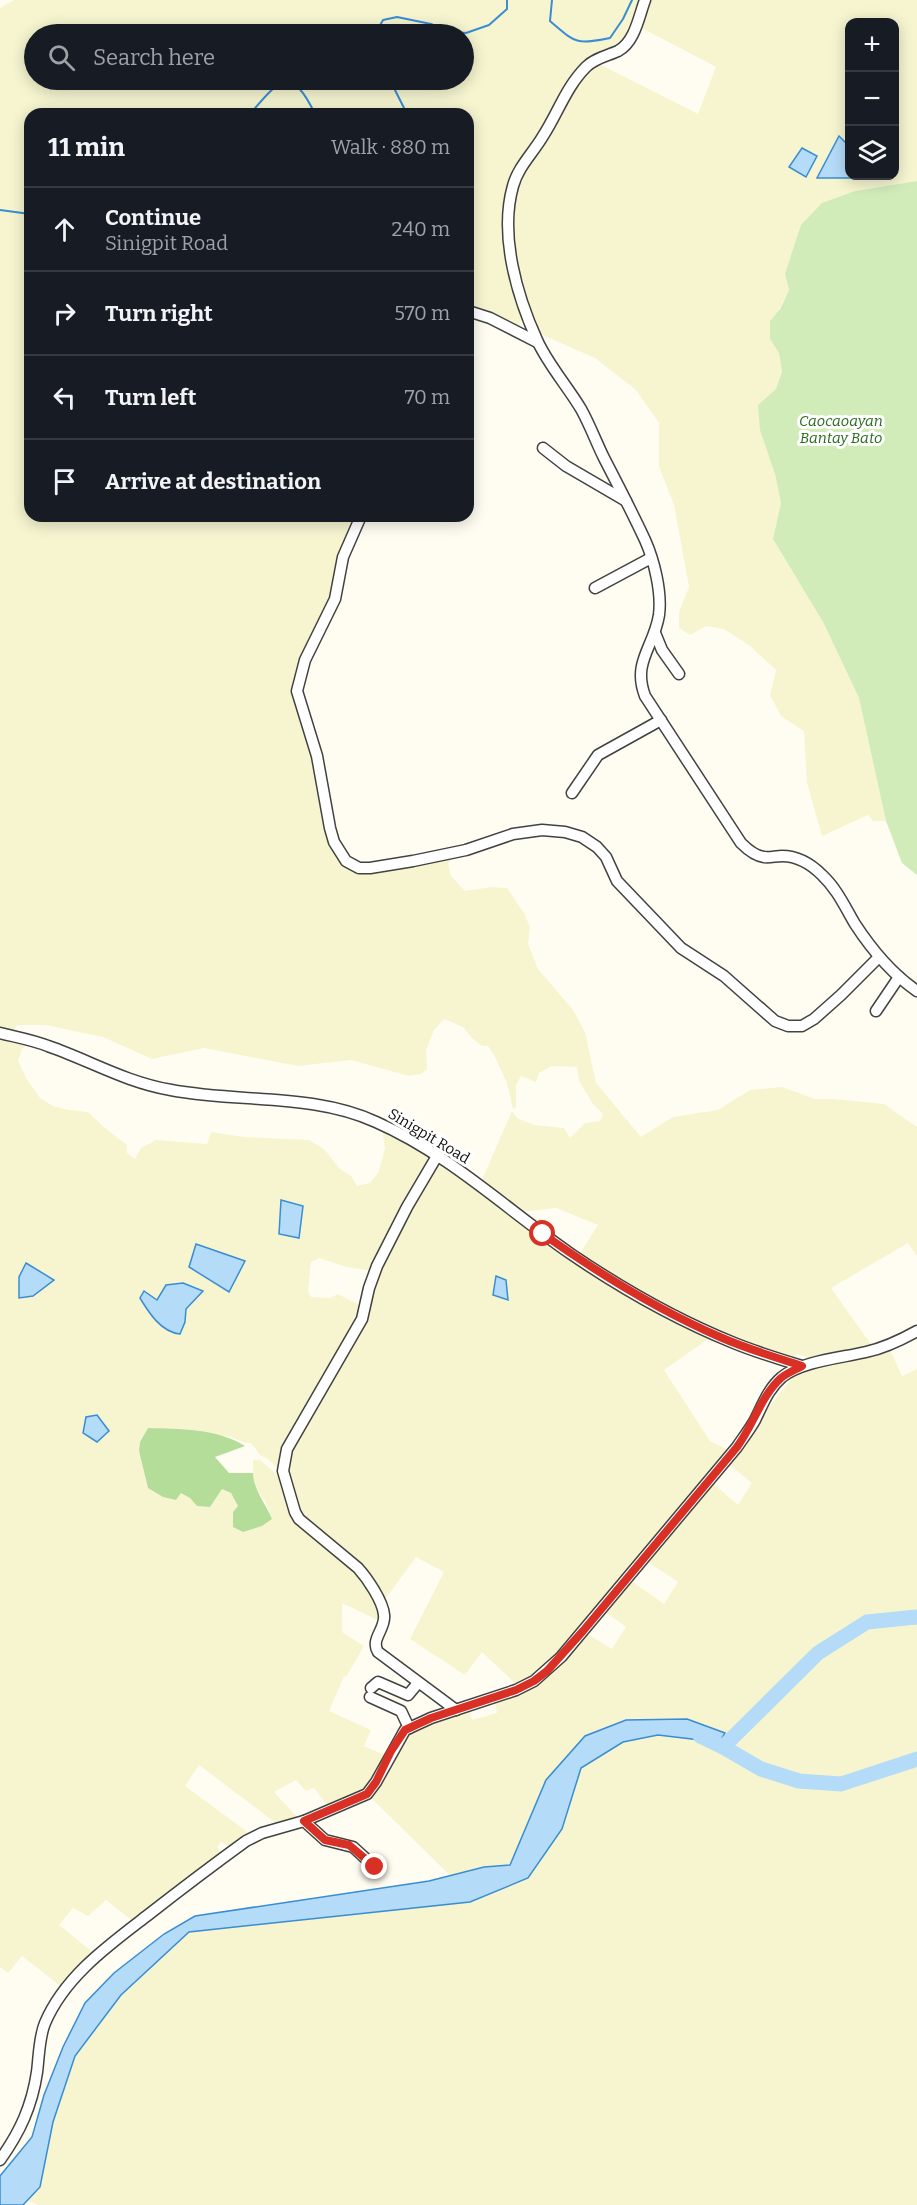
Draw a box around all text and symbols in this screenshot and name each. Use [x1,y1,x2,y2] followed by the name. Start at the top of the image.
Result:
[845,18,899,180] map controls
[845,18,899,72] button: +
[24,24,474,90] search box
[45,41,78,74] icon: search
[93,44,215,71] text: Search here
[845,72,899,126] button: −
[845,126,899,180] button: layers
[48,132,125,163] text: 11 min
[331,135,450,159] text: Walk · 880 m
[105,204,201,231] text: Continue
[48,213,81,246] icon: ahead
[392,217,450,241] text: 240 m
[105,231,228,255] text: Sinigpit Road
[48,297,81,330] icon: right
[105,300,213,327] text: Turn right
[394,301,450,325] text: 570 m
[48,381,81,414] icon: left
[105,384,197,411] text: Turn left
[404,385,450,409] text: 70 m
[799,412,883,447] park label: Caocaoayan Bantay Bato
[48,465,81,498] icon: arrive
[105,468,321,495] text: Arrive at destination
[385,1105,473,1168] street label: Sinigpit Road
[529,1220,555,1246] route start
[361,1853,387,1879] route end

